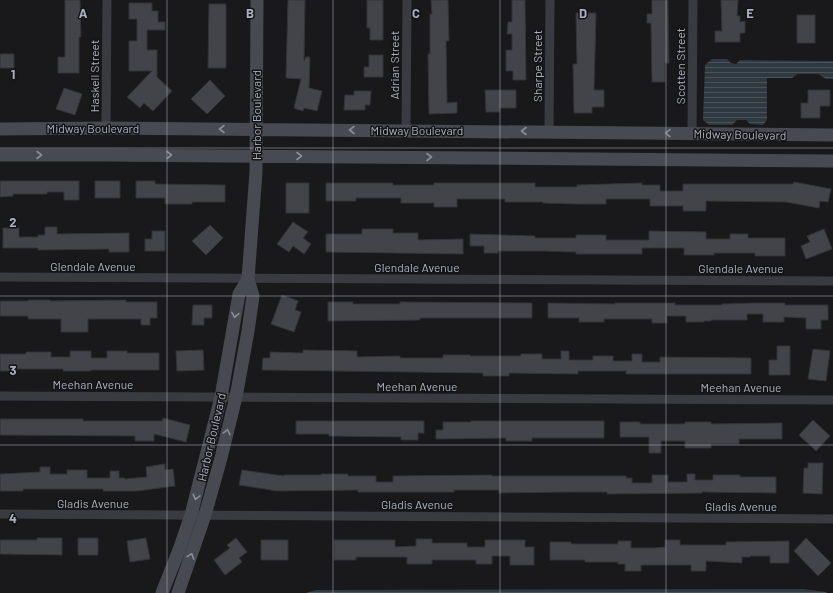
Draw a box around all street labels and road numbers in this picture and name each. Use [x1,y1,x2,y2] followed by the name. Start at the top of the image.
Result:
[673,28,687,104] street label: Scotten Street
[530,30,544,102] street label: Sharpe Street
[387,31,401,99] street label: Adrian Street
[87,40,101,112] street label: Haskell Street
[249,70,263,160] street label: Harbor Boulevard
[47,121,139,135] street label: Midway Boulevard
[371,123,463,137] street label: Midway Boulevard
[694,126,786,142] street label: Midway Boulevard
[50,259,136,273] street label: Glendale Avenue
[374,260,460,274] street label: Glendale Avenue
[698,261,784,275] street label: Glendale Avenue
[53,377,133,391] street label: Meehan Avenue
[377,379,457,393] street label: Meehan Avenue
[701,380,781,394] street label: Meehan Avenue
[194,391,228,483] street label: Harbor Boulevard
[57,496,129,510] street label: Gladis Avenue
[381,497,453,511] street label: Gladis Avenue
[705,499,777,513] street label: Gladis Avenue

